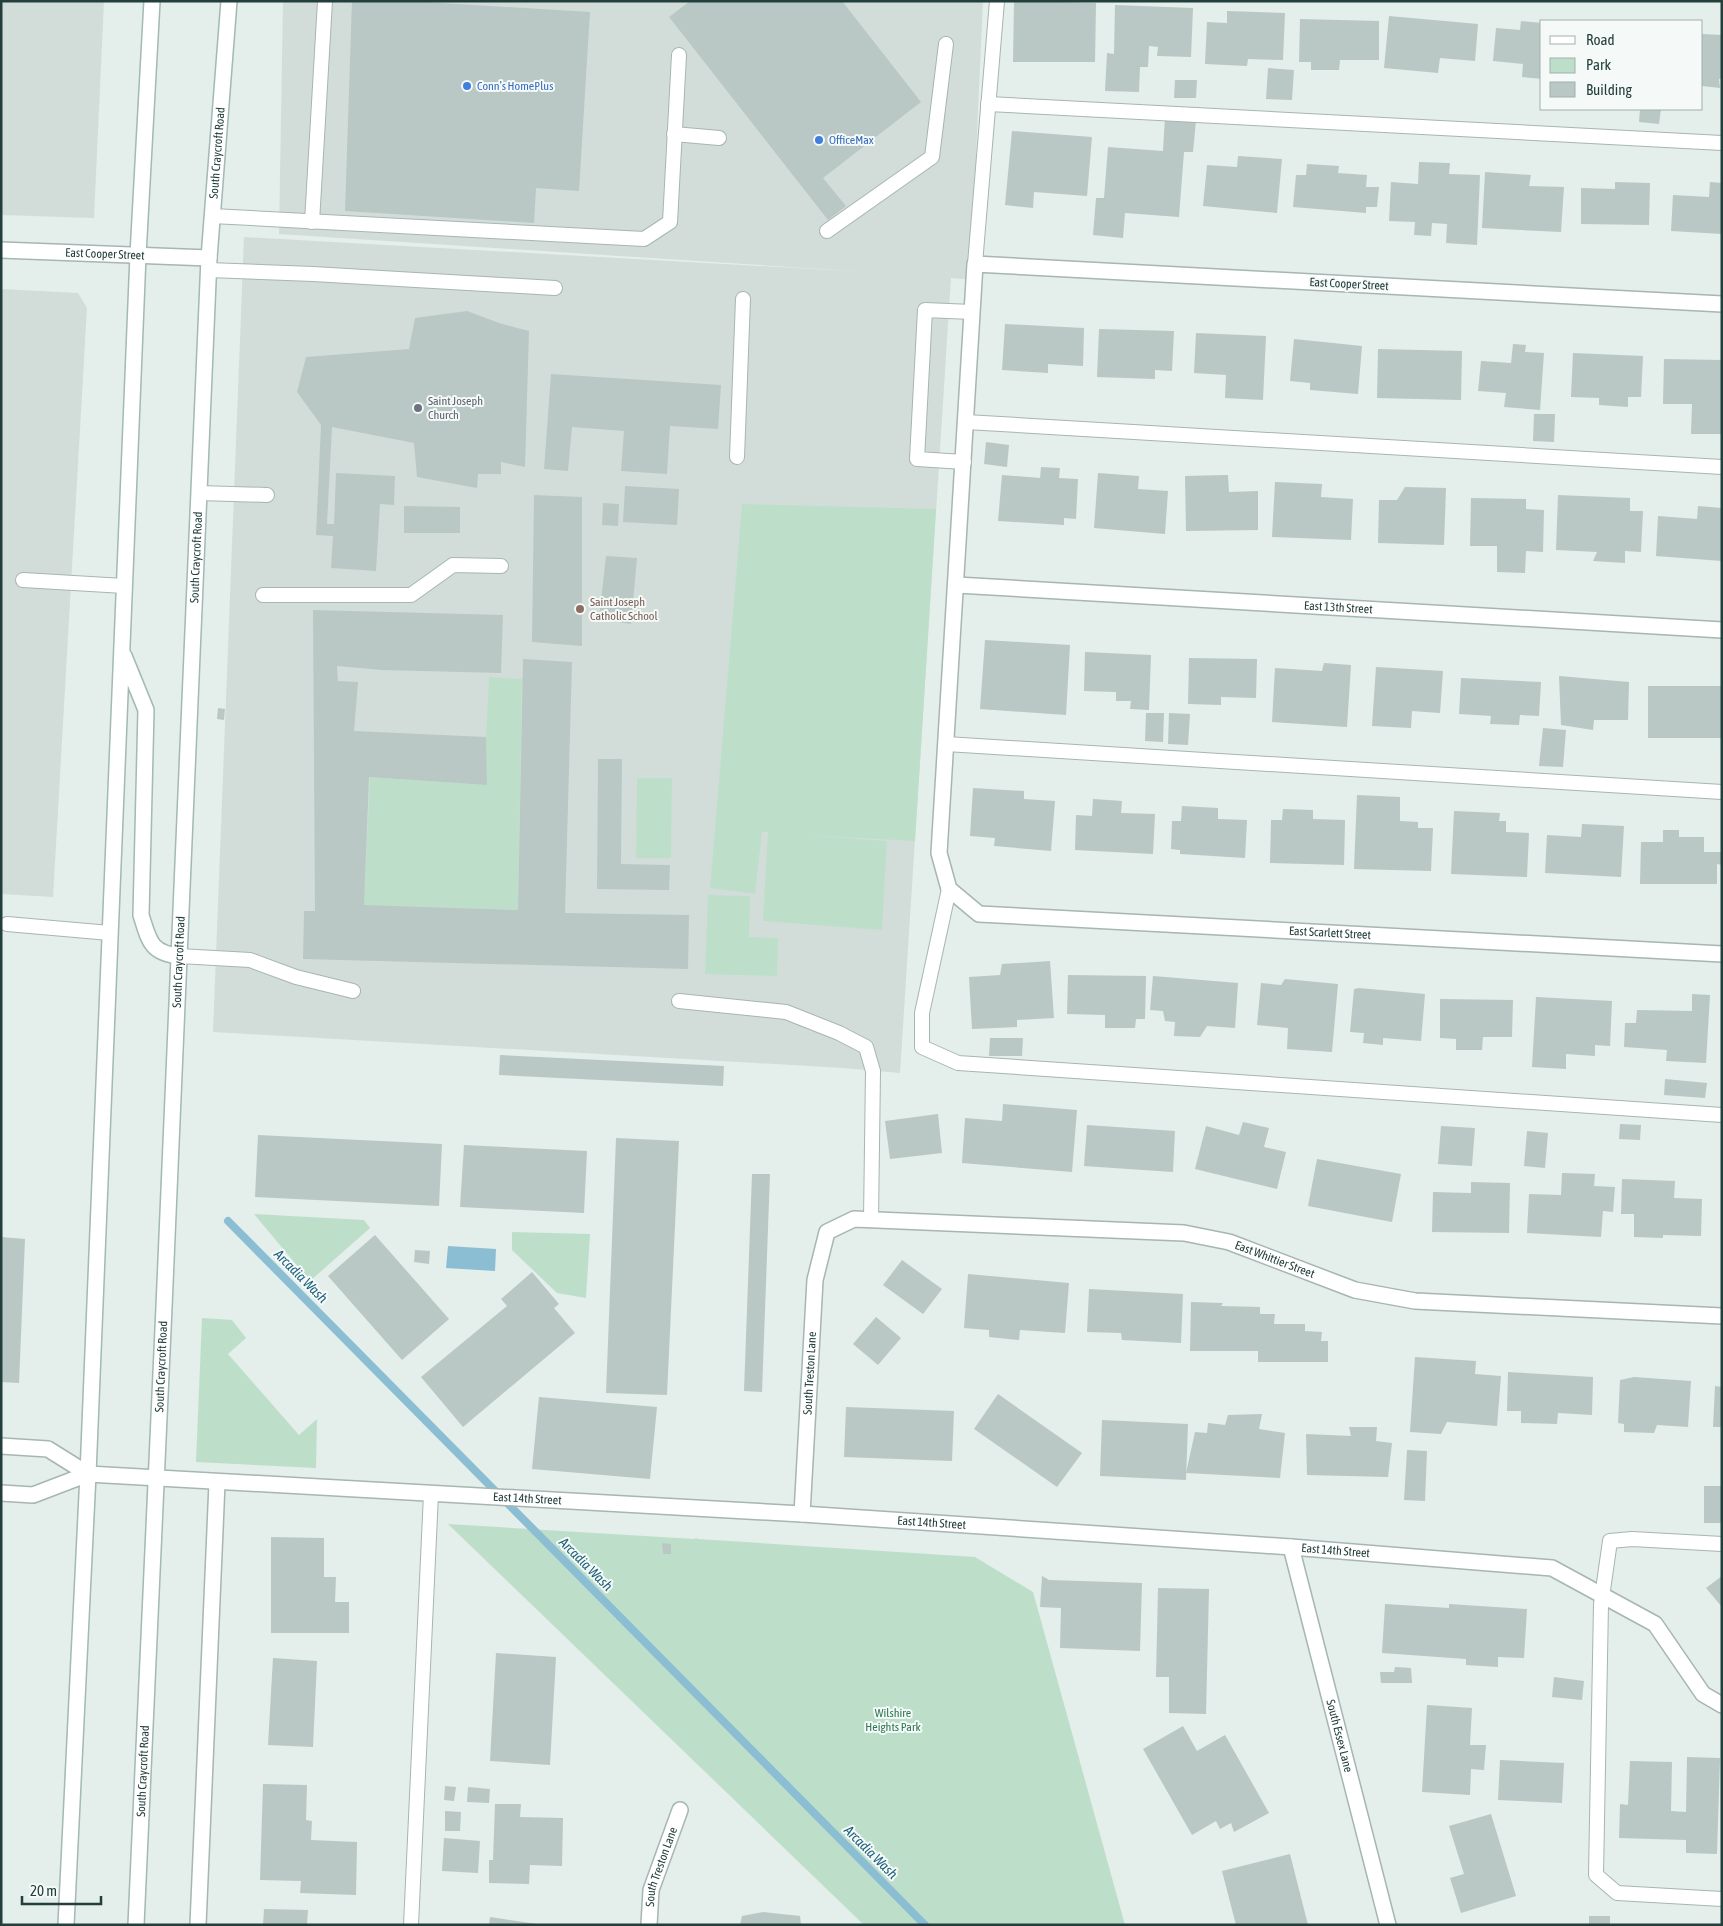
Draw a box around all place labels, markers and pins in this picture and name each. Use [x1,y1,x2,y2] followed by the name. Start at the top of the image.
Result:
[477,79,553,93] place label: Conn’s HomePlus
[461,80,473,92] marker: Conn’s HomePlus
[829,133,874,147] place label: OfficeMax
[813,134,825,146] marker: OfficeMax
[428,394,483,422] place label: Saint Joseph Church
[412,402,424,414] marker: Saint Joseph Church
[590,595,659,623] place label: Saint Joseph Catholic School
[574,603,586,615] marker: Saint Joseph Catholic School

